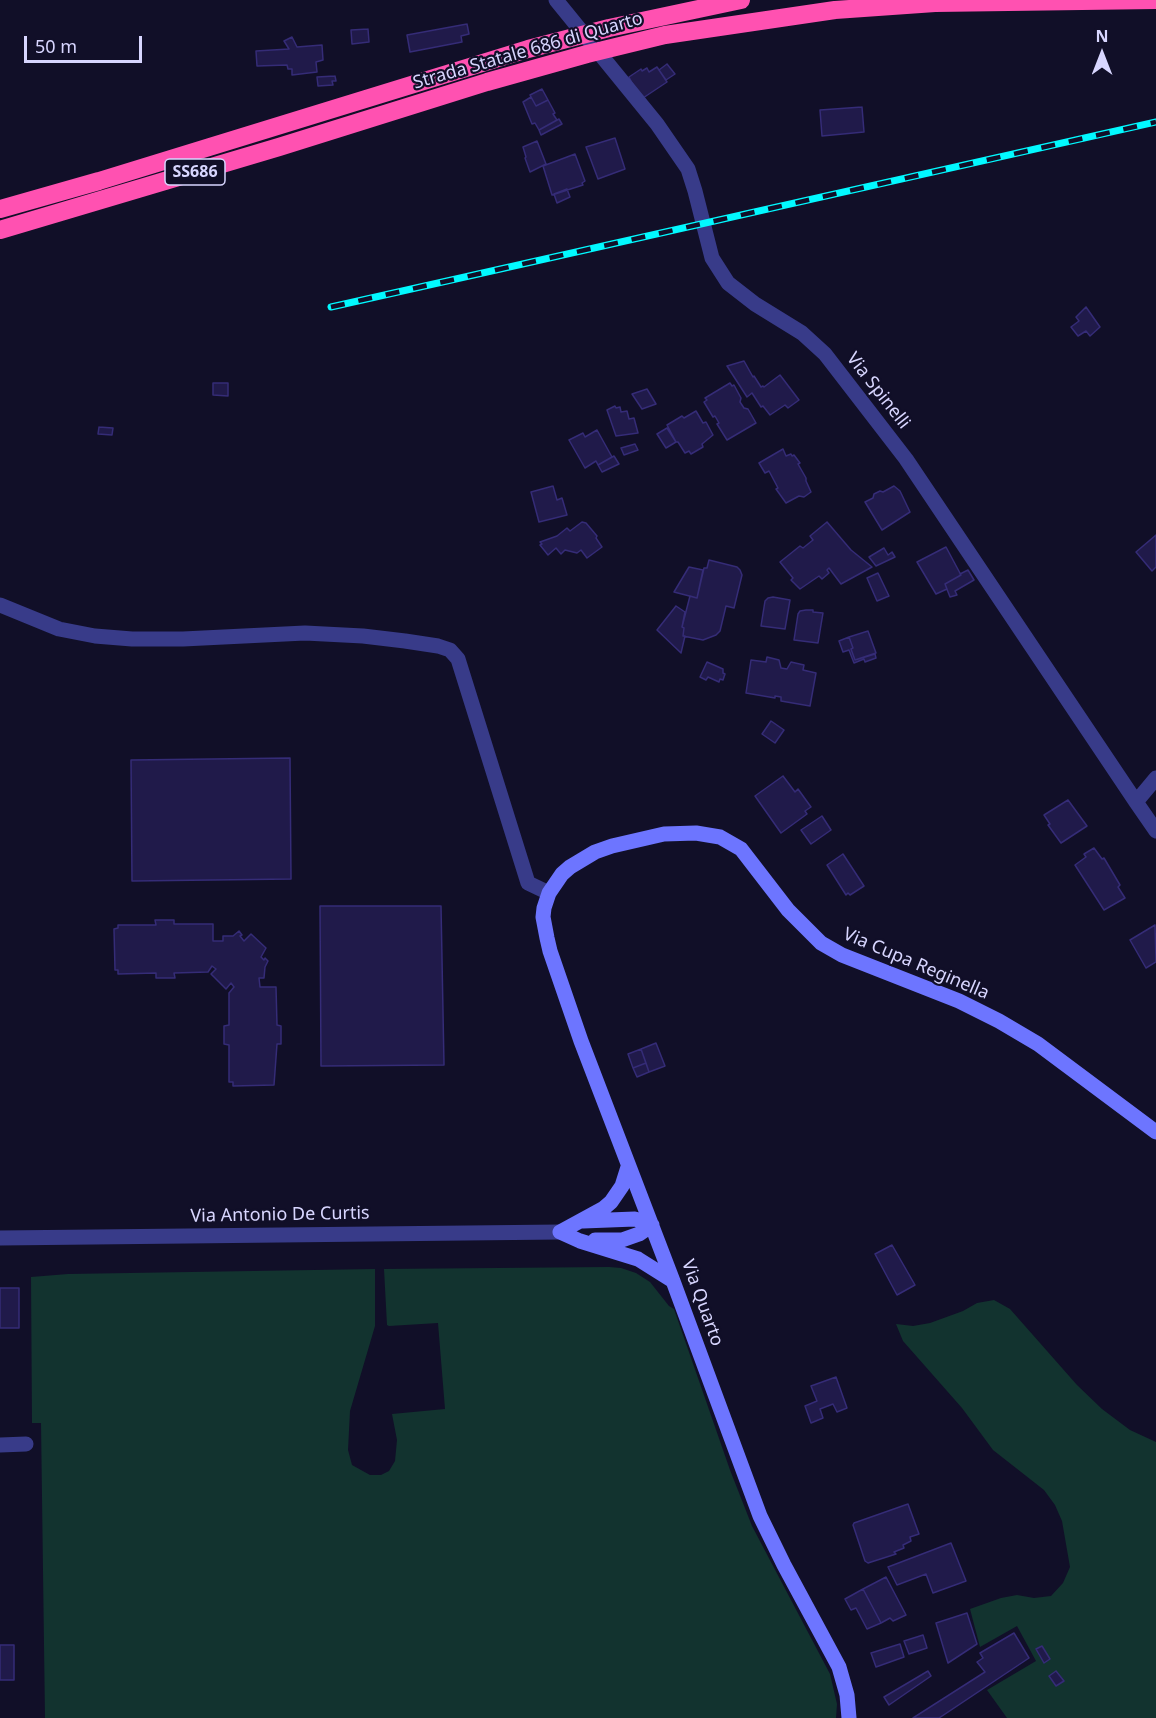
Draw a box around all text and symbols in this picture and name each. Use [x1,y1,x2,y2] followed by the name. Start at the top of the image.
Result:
[411,8,645,94] street label: Strada Statale 686 di Quarto
[27,24,146,62] scale bar
[1072,24,1132,84] north arrow
[1095,25,1109,47] text: N
[35,34,77,58] text: 50 m
[165,159,225,185] road number: SS686
[841,348,915,434] street label: Via Spinelli
[840,924,992,1004] street label: Via Cupa Reginella
[190,1203,370,1227] street label: Via Antonio De Curtis
[676,1257,728,1349] street label: Via Quarto

